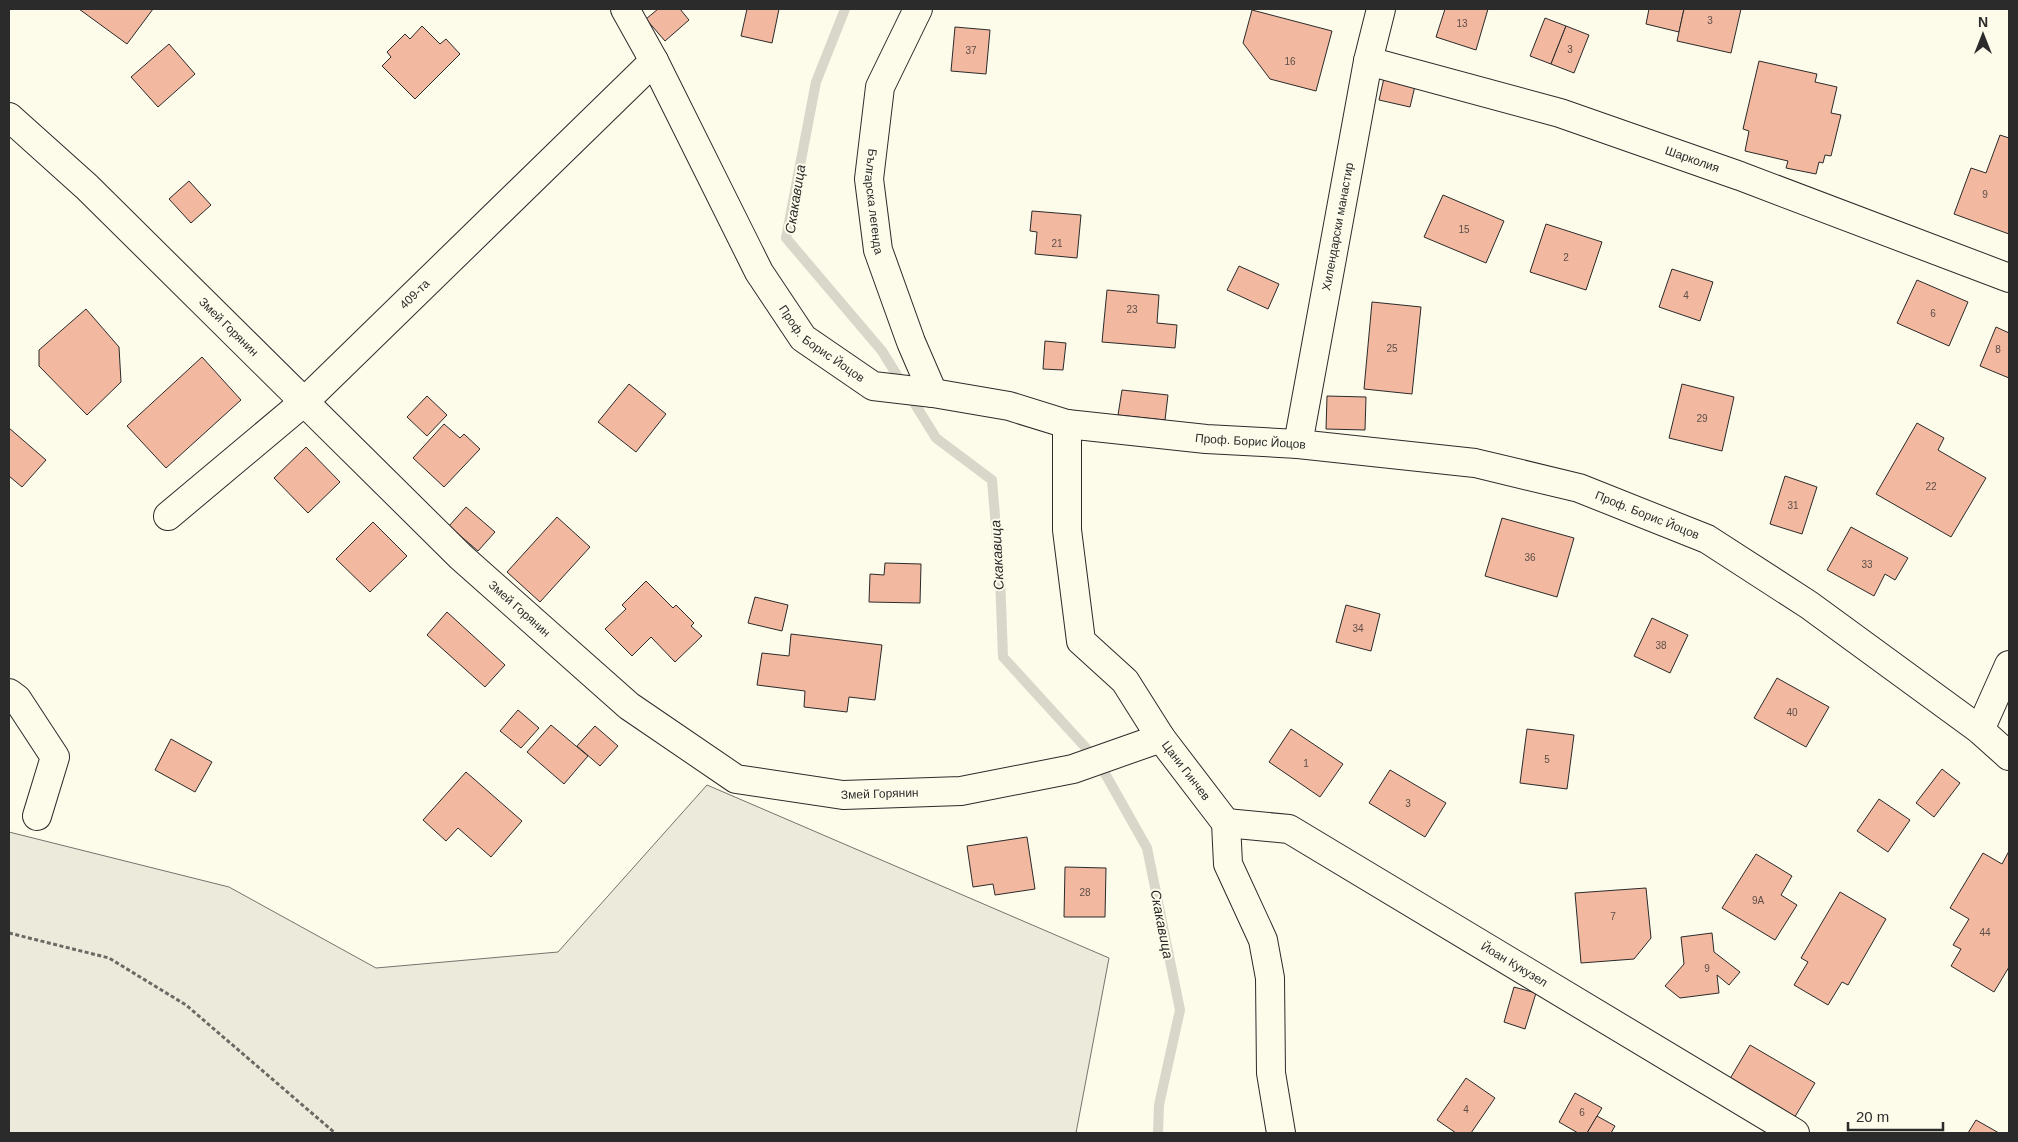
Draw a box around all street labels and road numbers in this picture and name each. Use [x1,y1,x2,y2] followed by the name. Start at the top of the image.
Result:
[1663,143,1721,175] street label: Шарколия
[862,148,886,257] street label: Българска легенда
[1319,161,1356,292] street label: Хилендарски манастир
[397,276,433,312] street label: 409-та
[196,295,261,359] street label: Змей Горянин
[776,302,867,385] street label: Проф. Борис Йоцов
[1194,431,1307,452] street label: Проф. Борис Йоцов
[1593,488,1701,542] street label: Проф. Борис Йоцов
[486,578,553,640] street label: Змей Горянин
[1159,738,1213,803] street label: Цани Гинчев
[841,785,919,802] street label: Змей Горянин
[1478,938,1550,990] street label: Йоан Кукузел

